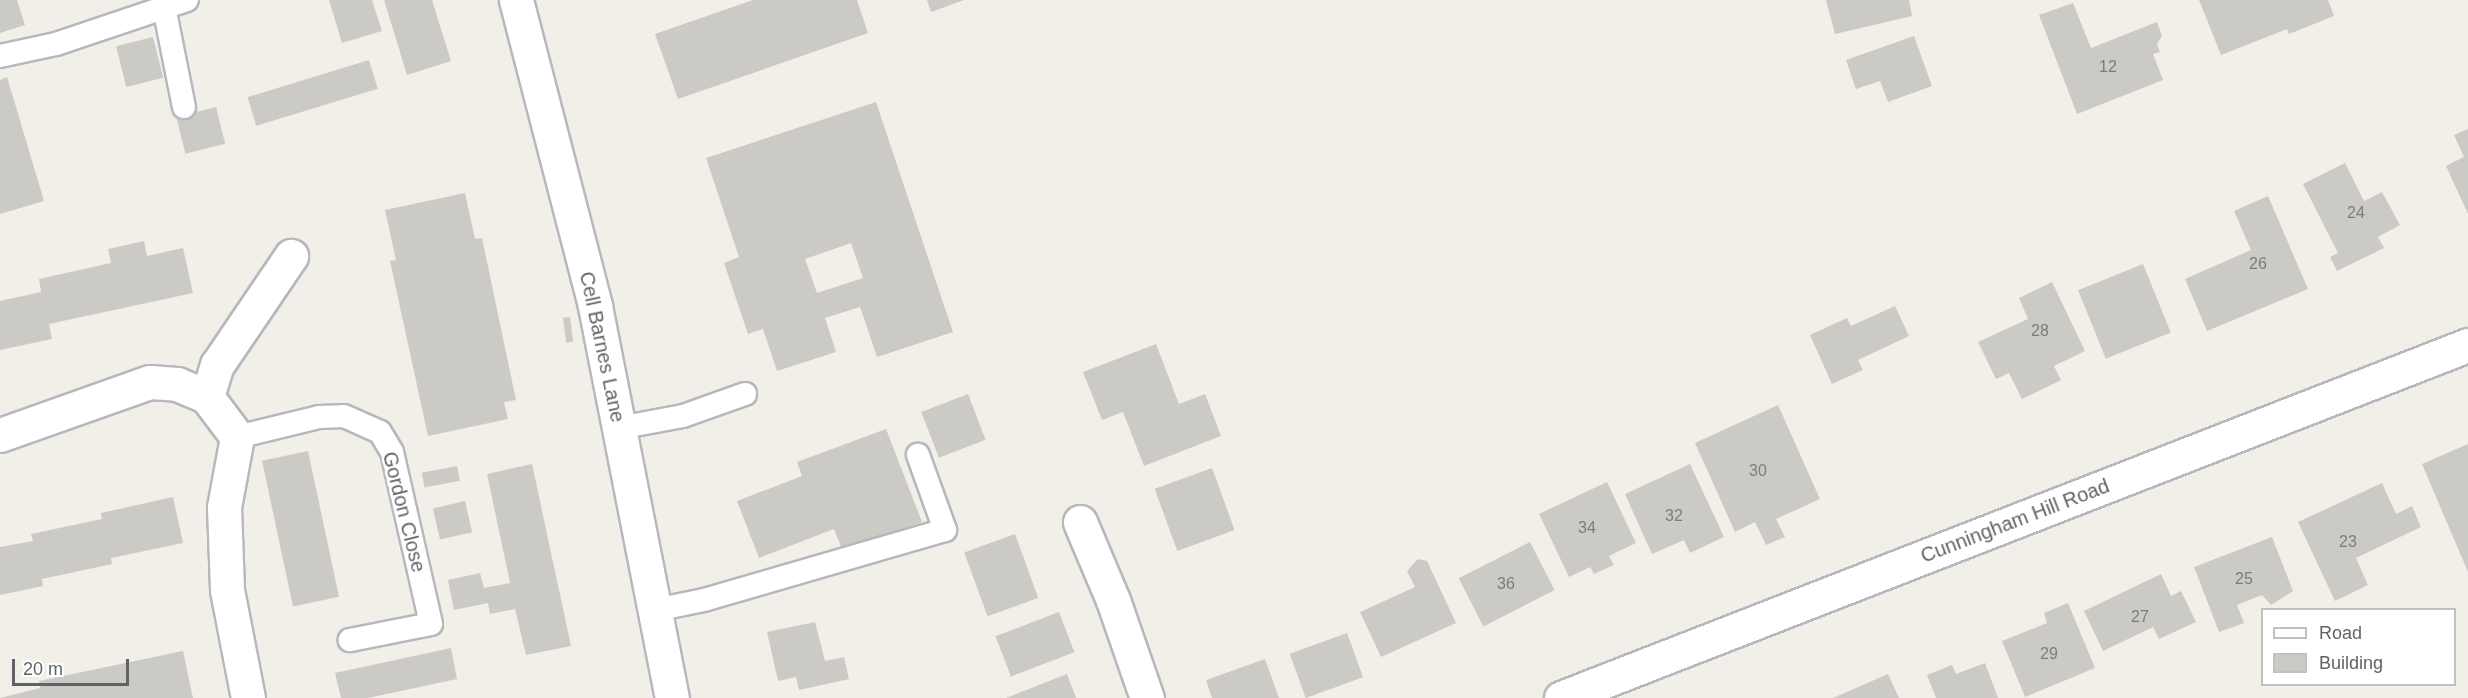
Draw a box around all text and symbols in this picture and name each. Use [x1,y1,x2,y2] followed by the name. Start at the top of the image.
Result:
[2099,57,2117,77] house number: 12
[2347,203,2365,223] house number: 24
[2249,254,2267,274] house number: 26
[574,269,630,425] street label: Cell Barnes Lane
[2031,321,2049,341] house number: 28
[377,449,431,575] street label: Gordon Close
[1749,461,1767,481] house number: 30
[1917,474,2113,568] street label: Cunningham Hill Road
[1665,506,1683,526] house number: 32
[1578,518,1596,538] house number: 34
[2339,532,2357,552] house number: 23
[2235,569,2253,589] house number: 25
[1497,574,1515,594] house number: 36
[2131,607,2149,627] house number: 27
[2261,608,2456,686] legend
[2319,623,2362,643] text: Road
[2040,644,2058,664] house number: 29
[15,647,132,685] scale bar
[2319,653,2383,673] text: Building
[23,659,63,679] text: 20 m

